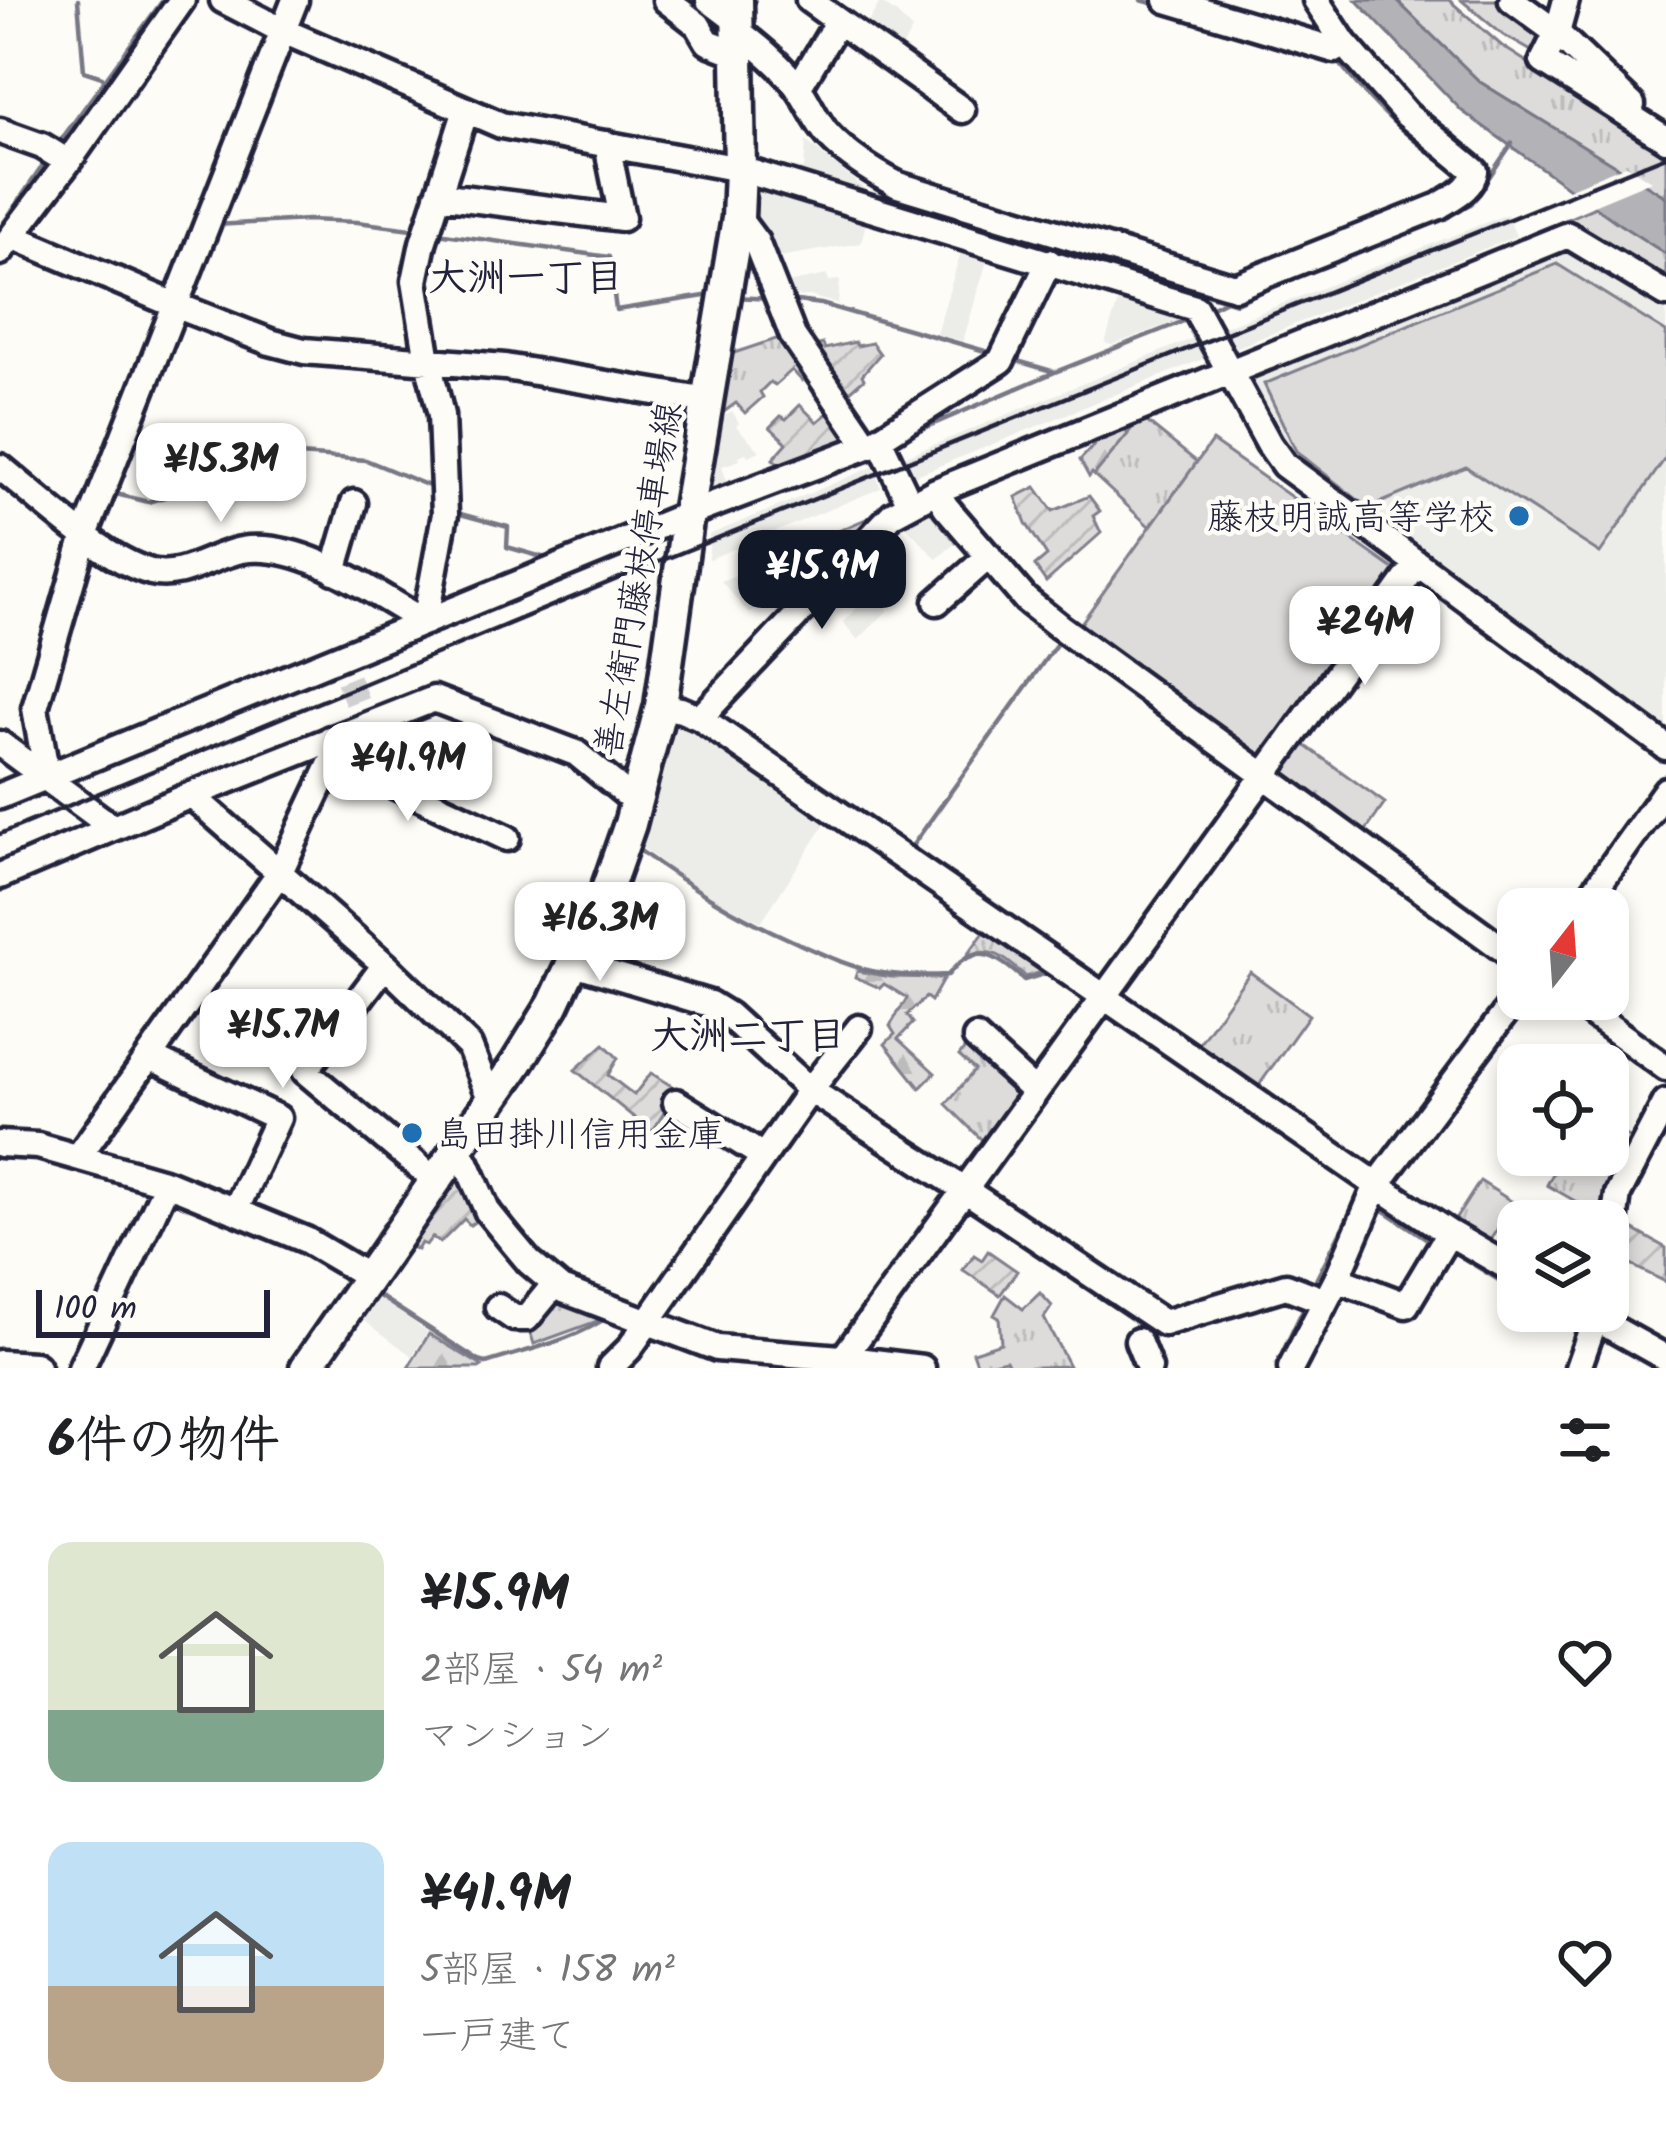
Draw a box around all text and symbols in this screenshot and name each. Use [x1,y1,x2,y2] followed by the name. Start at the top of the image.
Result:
[428,249,624,311] district label: 大洲一丁目
[581,397,700,762] street label: 善左衛門藤枝停車場線
[123,423,319,525] pin: ¥15.3M
[163,431,279,493] text: ¥15.3M
[1207,491,1495,548] place label: 藤枝明誠高等学校
[1506,503,1532,529] marker: 藤枝明誠高等学校
[724,530,920,632] pin: ¥15.9M
[765,538,879,600] text: ¥15.9M
[1294,586,1436,688] pin: ¥24M
[1316,594,1414,656] text: ¥24M
[310,722,506,824] pin: ¥41.9M
[350,730,466,792] text: ¥41.9M
[502,882,698,984] pin: ¥16.3M
[1497,888,1629,1020] north arrow
[1497,888,1629,1332] map controls
[542,890,658,952] text: ¥16.3M
[185,989,381,1091] pin: ¥15.7M
[227,997,339,1059] text: ¥15.7M
[650,1007,846,1069] district label: 大洲二丁目
[1497,1044,1629,1176] button: locate
[436,1108,724,1165] place label: 島田掛川信用金庫
[399,1120,425,1146] marker: 島田掛川信用金庫
[1497,1200,1629,1332] button: layers
[36,1284,270,1337] scale bar
[54,1284,137,1337] text: 100 m
[48,1402,280,1483] text: 6件の物件
[1552,1407,1618,1473] icon: filters
[420,1556,569,1637] text: ¥15.9M
[144,1590,288,1734] icon: home
[1552,1629,1618,1695] icon: heart
[420,1641,662,1703] text: 2部屋 · 54 m²
[420,1707,613,1769] text: マンション
[420,1856,571,1937] text: ¥41.9M
[144,1890,288,2034] icon: home
[1552,1929,1618,1995] icon: heart
[420,1941,675,2003] text: 5部屋 · 158 m²
[420,2007,576,2069] text: 一戸建て

